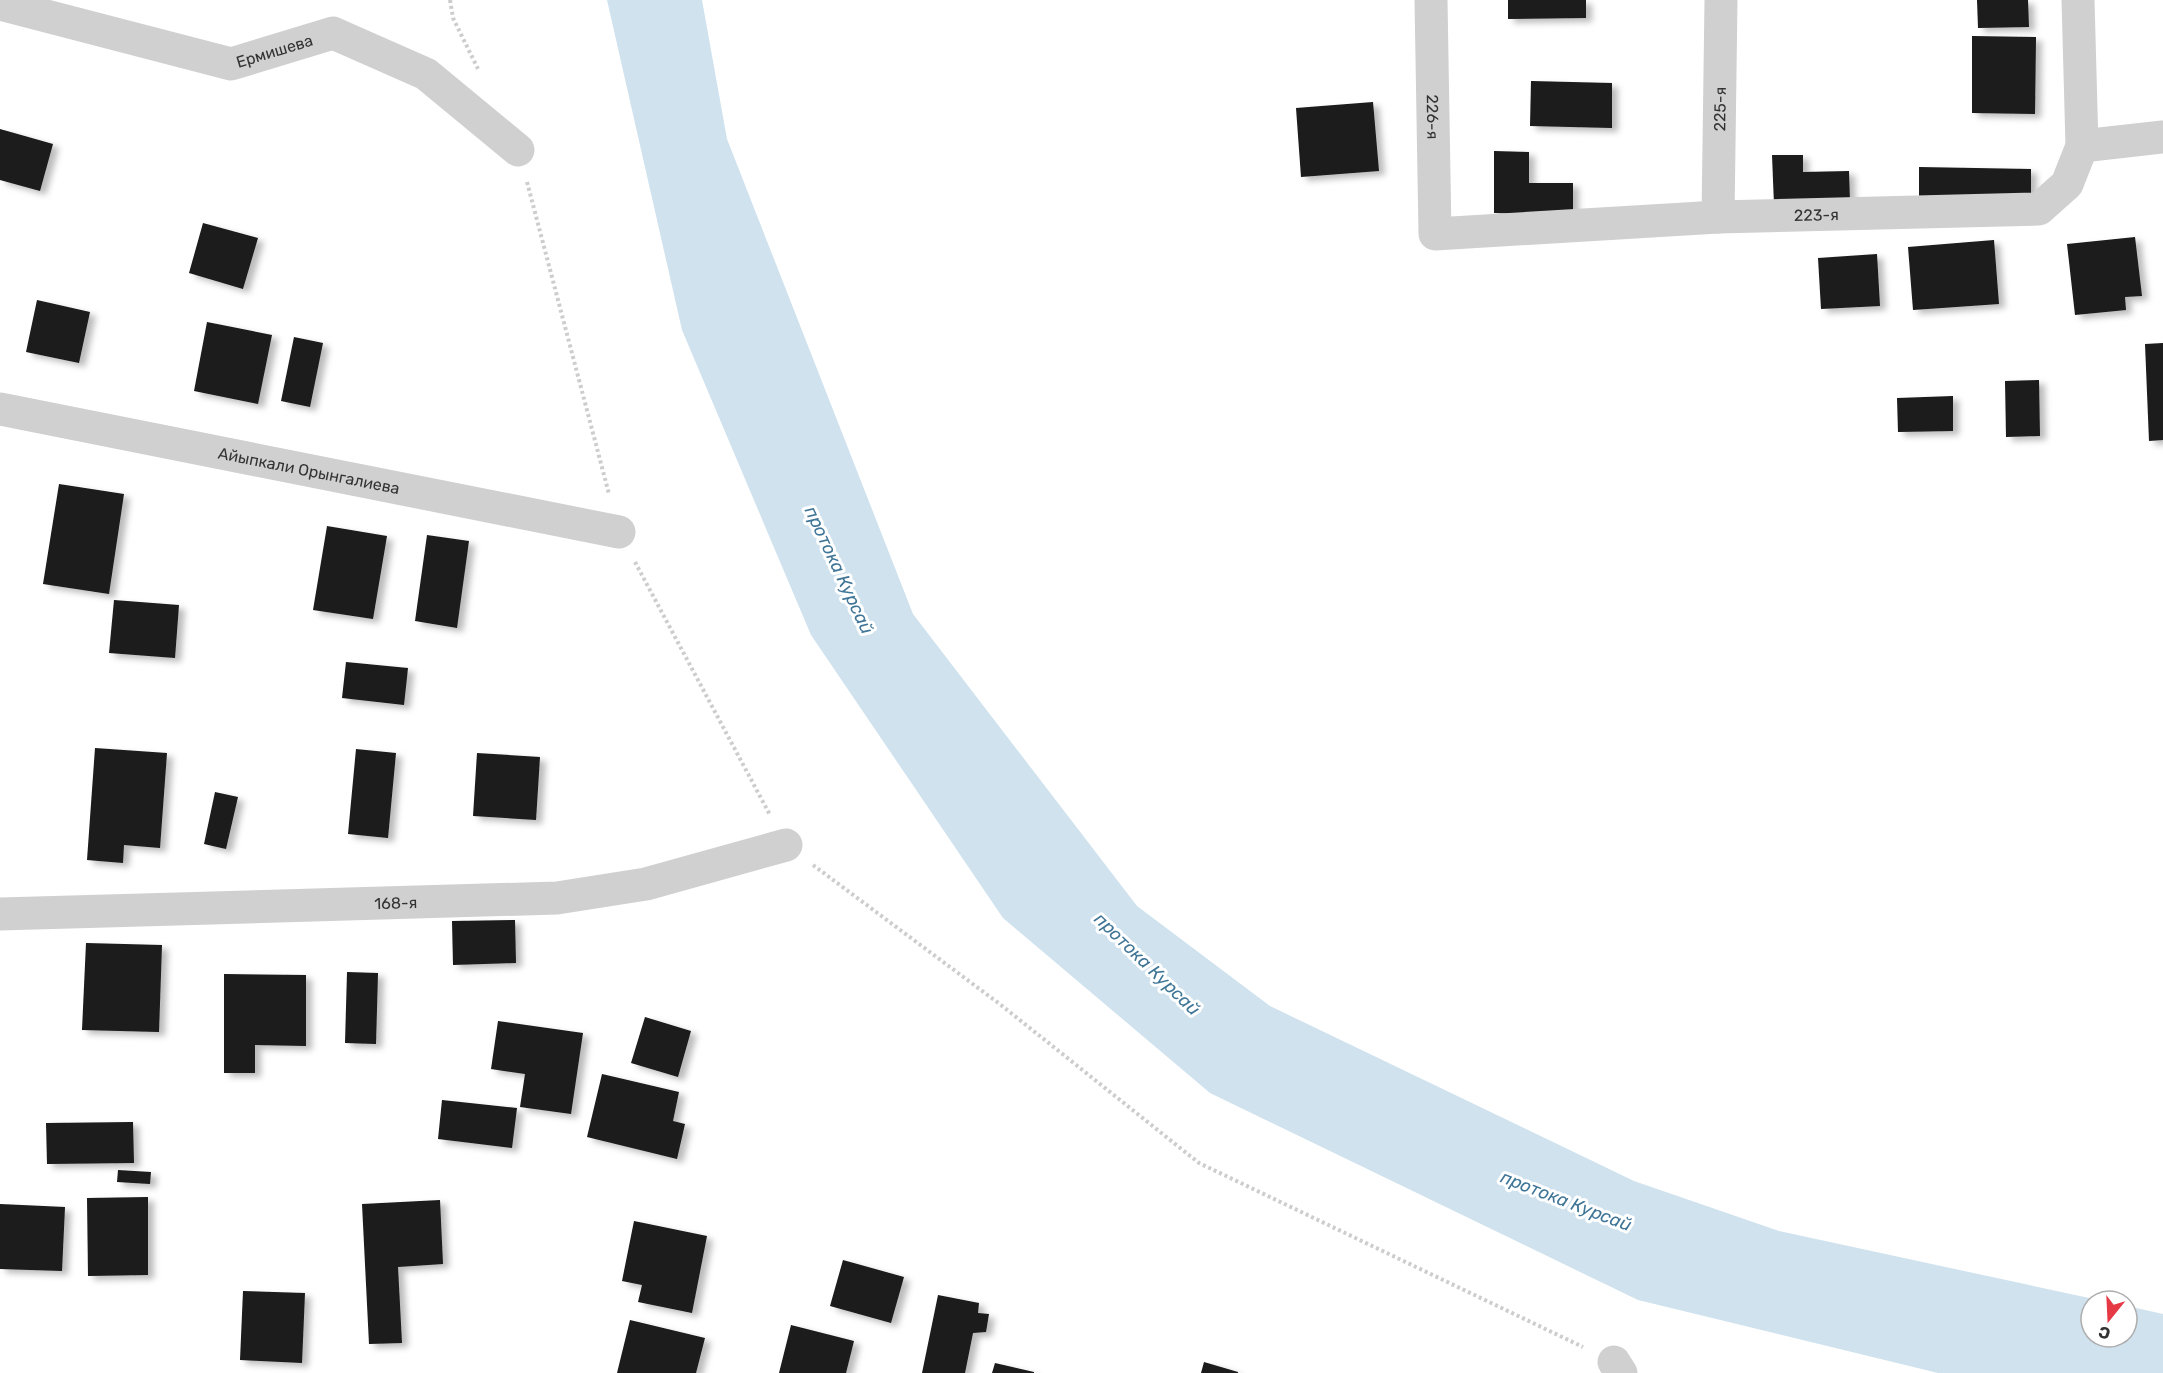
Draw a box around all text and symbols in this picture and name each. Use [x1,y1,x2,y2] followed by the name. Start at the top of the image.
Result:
[234,30,315,71] street label: Ермишева
[1710,86,1729,132] street label: 225-я
[1423,94,1443,140] street label: 226-я
[1794,204,1839,225] street label: 223-я
[217,443,401,498] street label: Айыпкали Орынгалиева
[800,503,878,638] water label: протока Курсай
[374,893,418,913] street label: 168-я
[1090,908,1205,1020] water label: протока Курсай
[1497,1166,1635,1236] water label: протока Курсай
[2079,1289,2139,1349] north arrow
[2096,1322,2113,1344] text: С

